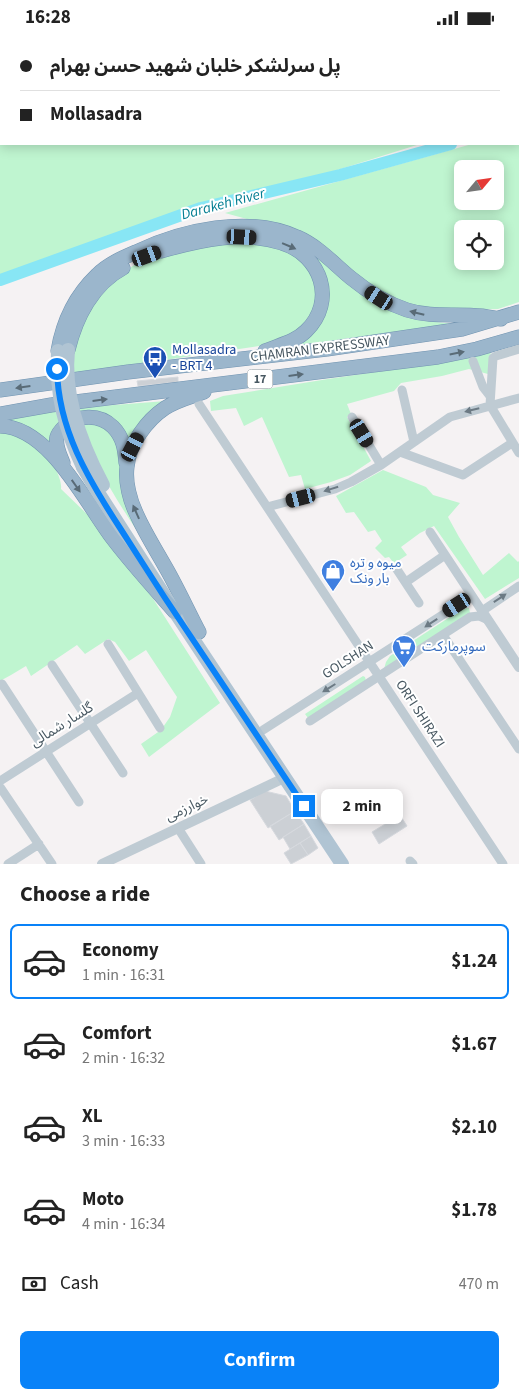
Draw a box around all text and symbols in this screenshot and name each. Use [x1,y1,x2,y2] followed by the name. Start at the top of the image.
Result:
[25,4,71,31] text: 16:28
[50,53,341,80] text: پل سرلشکر خلبان شهید حسن بهرام
[50,101,142,128] text: Mollasadra
[454,160,504,210] north arrow
[454,160,504,270] map controls
[179,183,268,225] water label: Darakeh River
[454,220,504,270] button: locate
[226,229,257,245] car
[282,242,297,250] one-way arrow
[130,244,163,268] car
[362,284,395,312] car
[410,309,425,317] one-way arrow
[249,331,391,367] street label: CHAMRAN EXPRESSWAY
[172,340,236,376] place label: Mollasadra - BRT 4
[142,345,168,379] bus stop icon: Mollasadra - BRT 4
[450,349,466,357] one-way arrow
[46,358,68,380] route start
[248,369,272,389] road number: 17
[289,371,305,379] one-way arrow
[14,383,30,391] one-way arrow
[93,396,109,404] one-way arrow
[464,406,479,414] one-way arrow
[347,416,376,450] car
[119,430,146,464] car
[71,479,81,493] one-way arrow
[324,486,339,494] one-way arrow
[284,487,317,509] car
[131,505,139,519] one-way arrow
[350,553,402,589] place label: میوه و تره بار ونک
[320,558,346,592] shop icon: میوه و تره بار ونک
[440,591,473,619] car
[494,594,507,603] one-way arrow
[424,618,438,627] one-way arrow
[391,634,417,668] supermarket icon: سوپرمارکت
[318,636,378,684] street label: GOLSHAN
[422,637,486,657] place label: سوپرمارکت
[390,676,450,752] street label: ORFI SHIRAZI
[322,684,335,693] one-way arrow
[27,698,98,752] street label: گلسار شمالی
[162,789,212,827] street label: خوارزمی
[322,789,404,823] callout: 2 min
[293,795,315,817] route end
[343,795,381,817] text: 2 min
[20,878,150,910] text: Choose a ride
[82,937,159,964] text: Economy
[22,939,67,984] icon: car
[451,948,497,975] text: $1.24
[82,964,165,986] text: 1 min · 16:31
[82,1020,152,1047] text: Comfort
[22,1022,67,1067] icon: car
[451,1031,497,1058] text: $1.67
[82,1047,165,1069] text: 2 min · 16:32
[82,1103,103,1130] text: XL
[22,1105,67,1150] icon: car
[451,1114,497,1141] text: $2.10
[82,1130,165,1152] text: 3 min · 16:33
[82,1186,124,1213] text: Moto
[22,1188,67,1233] icon: car
[451,1197,497,1224] text: $1.78
[82,1213,165,1235] text: 4 min · 16:34
[20,1270,48,1298] icon: cash
[60,1270,99,1297] text: Cash
[459,1273,499,1295] text: 470 m
[20,1331,499,1389] button: Confirm

